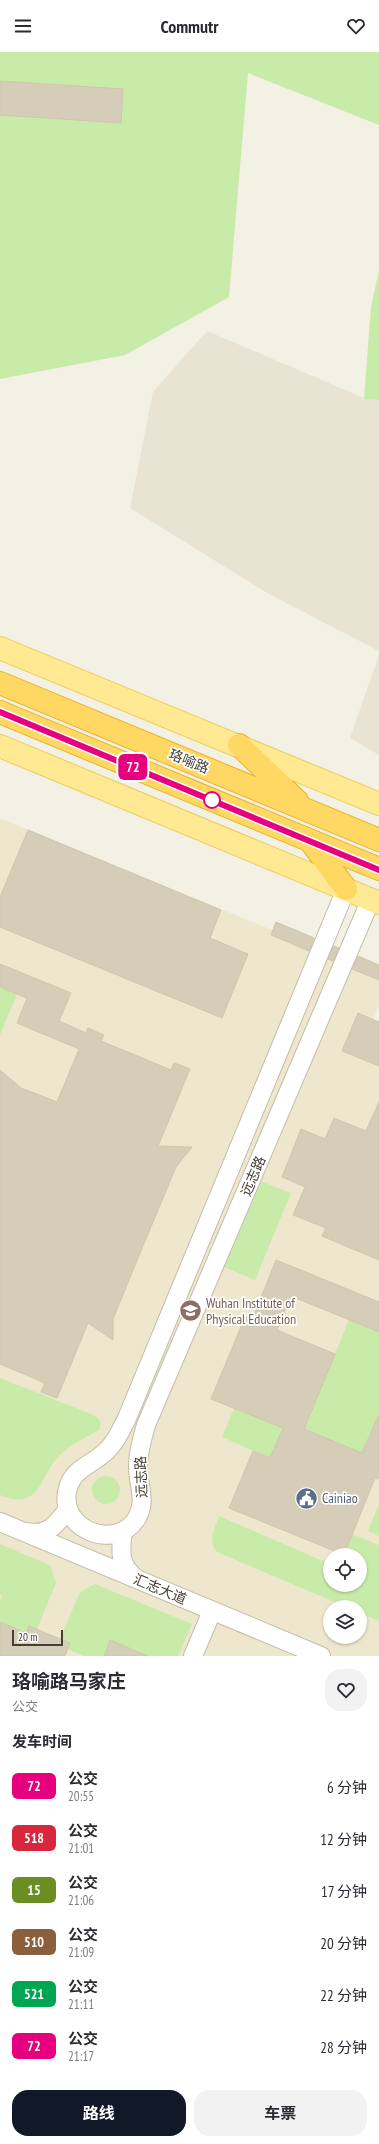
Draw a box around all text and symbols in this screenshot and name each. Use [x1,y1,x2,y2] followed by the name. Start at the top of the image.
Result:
[12,15,34,37] icon: menu
[160,15,219,38] text: Commutr
[345,15,367,37] icon: heart
[166,745,212,777] street label: 珞喻路
[115,754,151,780] line badge: 72
[126,758,140,776] text: 72
[203,791,221,809] unlabelled marker
[237,1153,269,1199] street label: 远志路
[206,1294,296,1328] place label: Wuhan Institute of Physical Education
[177,1298,203,1324] school or university icon: Wuhan Institute of Physical Education
[131,1456,151,1498] street label: 远志路
[294,1485,320,1511] public building icon: Cainiao
[322,1489,358,1507] place label: Cainiao
[323,1548,367,1644] map controls
[323,1548,367,1592] button: locate
[131,1570,189,1608] street label: 汇志大道
[323,1600,367,1644] button: layers
[12,1628,63,1647] scale bar
[18,1630,37,1644] text: 20 m
[12,1669,126,1693] text: 珞喻路马家庄
[325,1669,367,1711] button: heart
[12,1698,38,1715] text: 公交
[12,1732,72,1751] text: 发车时间
[68,1769,98,1788] text: 公交
[27,1777,41,1795] text: 72
[327,1778,367,1797] text: 6 分钟
[68,1788,94,1805] text: 20:55
[68,1821,98,1840] text: 公交
[24,1829,44,1847] text: 518
[320,1830,367,1849] text: 12 分钟
[68,1840,94,1857] text: 21:01
[68,1873,98,1892] text: 公交
[27,1881,41,1899] text: 15
[321,1882,367,1901] text: 17 分钟
[68,1892,94,1909] text: 21:06
[68,1925,98,1944] text: 公交
[24,1933,44,1951] text: 510
[320,1934,367,1953] text: 20 分钟
[68,1944,94,1961] text: 21:09
[68,1977,98,1996] text: 公交
[24,1985,44,2003] text: 521
[320,1986,367,2005] text: 22 分钟
[68,1996,94,2013] text: 21:11
[68,2029,98,2048] text: 公交
[27,2037,41,2055] text: 72
[320,2038,367,2057] text: 28 分钟
[68,2048,94,2065] text: 21:17
[12,2090,186,2136] button: 路线
[194,2090,367,2136] button: 车票

